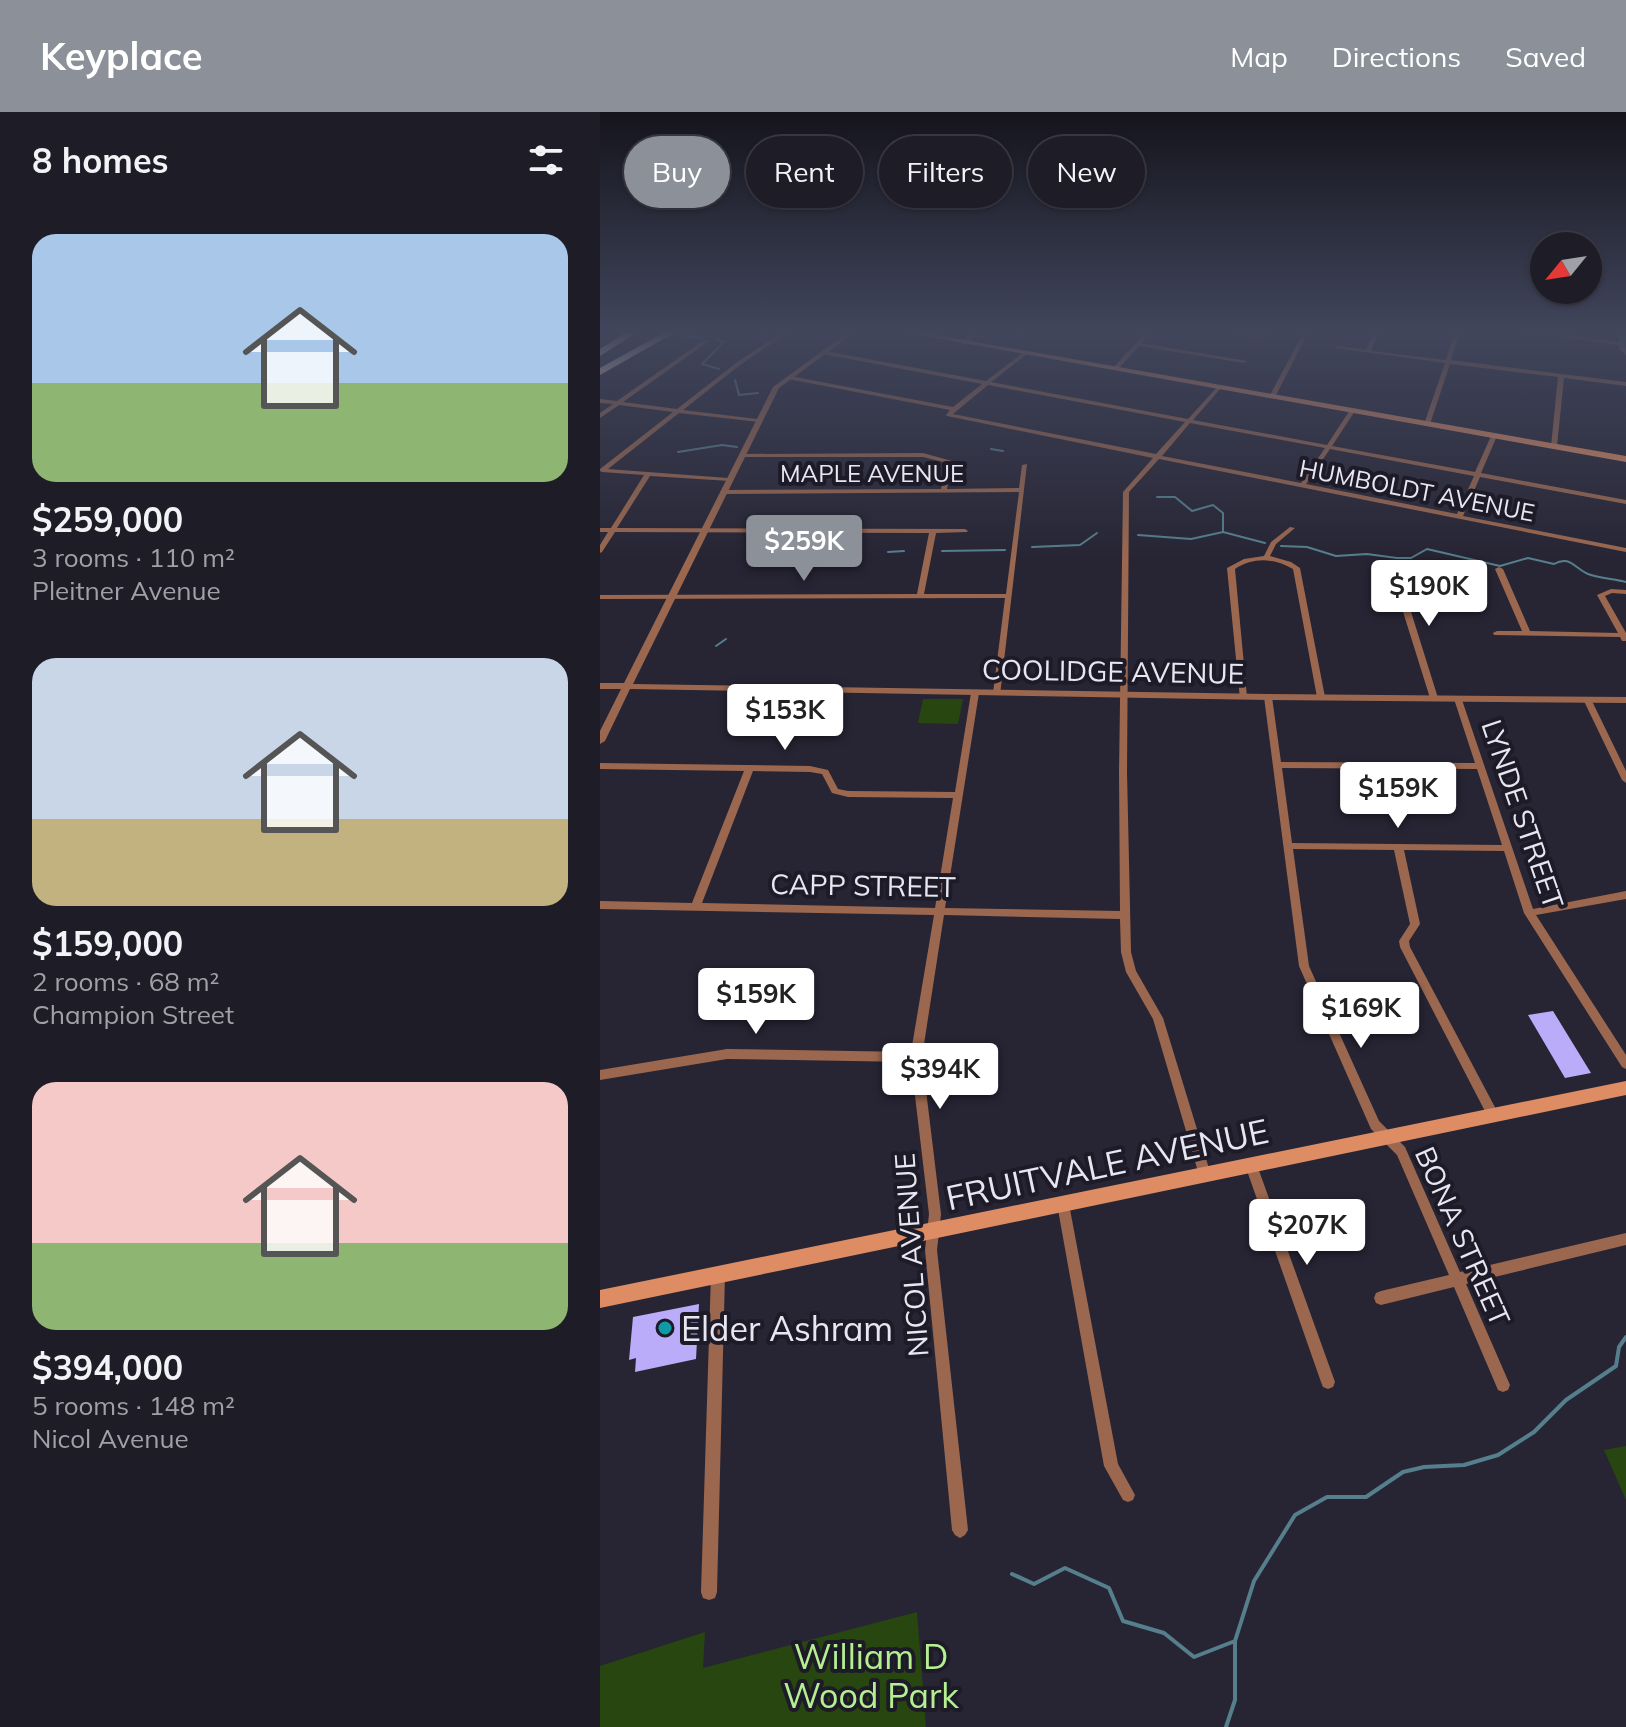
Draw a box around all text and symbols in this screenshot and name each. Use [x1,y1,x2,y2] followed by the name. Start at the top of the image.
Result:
[40,32,203,80] text: Keyplace
[1230,39,1288,74] text: Map
[1332,39,1461,74] text: Directions
[1505,39,1586,74] text: Saved
[624,136,730,208] chip: Buy
[746,136,863,208] chip: Rent
[879,136,1012,208] chip: Filters
[1028,136,1145,208] chip: New
[524,138,568,182] icon: filters
[32,139,169,182] text: 8 homes
[1530,232,1602,304] north arrow
[1530,232,1602,304] map controls
[228,286,372,430] icon: home
[1297,452,1537,528] street label: HUMBOLDT AVENUE
[780,458,964,488] street label: MAPLE AVENUE
[32,498,183,541] text: $259,000
[748,515,860,583] pin: $259K
[764,524,844,557] text: $259K
[32,541,235,574] text: 3 rooms · 110 m²
[1373,560,1485,628] pin: $190K
[1389,569,1469,602] text: $190K
[32,574,221,607] text: Pleitner Avenue
[982,651,1244,691] street label: COOLIDGE AVENUE
[729,684,841,752] pin: $153K
[745,693,825,726] text: $153K
[228,710,372,854] icon: home
[1474,715,1572,913] street label: LYNDE STREET
[1342,762,1454,830] pin: $159K
[1358,771,1438,804] text: $159K
[770,866,956,904] street label: CAPP STREET
[32,922,183,965] text: $159,000
[32,965,219,998] text: 2 rooms · 68 m²
[700,968,812,1036] pin: $159K
[716,977,796,1010] text: $159K
[1305,982,1417,1050] pin: $169K
[1321,991,1401,1024] text: $169K
[32,998,234,1031] text: Champion Street
[884,1043,996,1111] pin: $394K
[900,1052,980,1085] text: $394K
[942,1109,1272,1219] street label: FRUITVALE AVENUE
[228,1134,372,1278] icon: home
[1408,1141,1518,1331] street label: BONA STREET
[886,1152,936,1358] street label: NICOL AVENUE
[1251,1199,1363,1267] pin: $207K
[1267,1208,1347,1241] text: $207K
[681,1307,893,1350] place label: Elder Ashram
[656,1319,674,1337] marker: Elder Ashram
[32,1346,183,1389] text: $394,000
[32,1389,235,1422] text: 5 rooms · 148 m²
[32,1422,189,1455] text: Nicol Avenue
[783,1635,959,1717] park label: William D Wood Park

